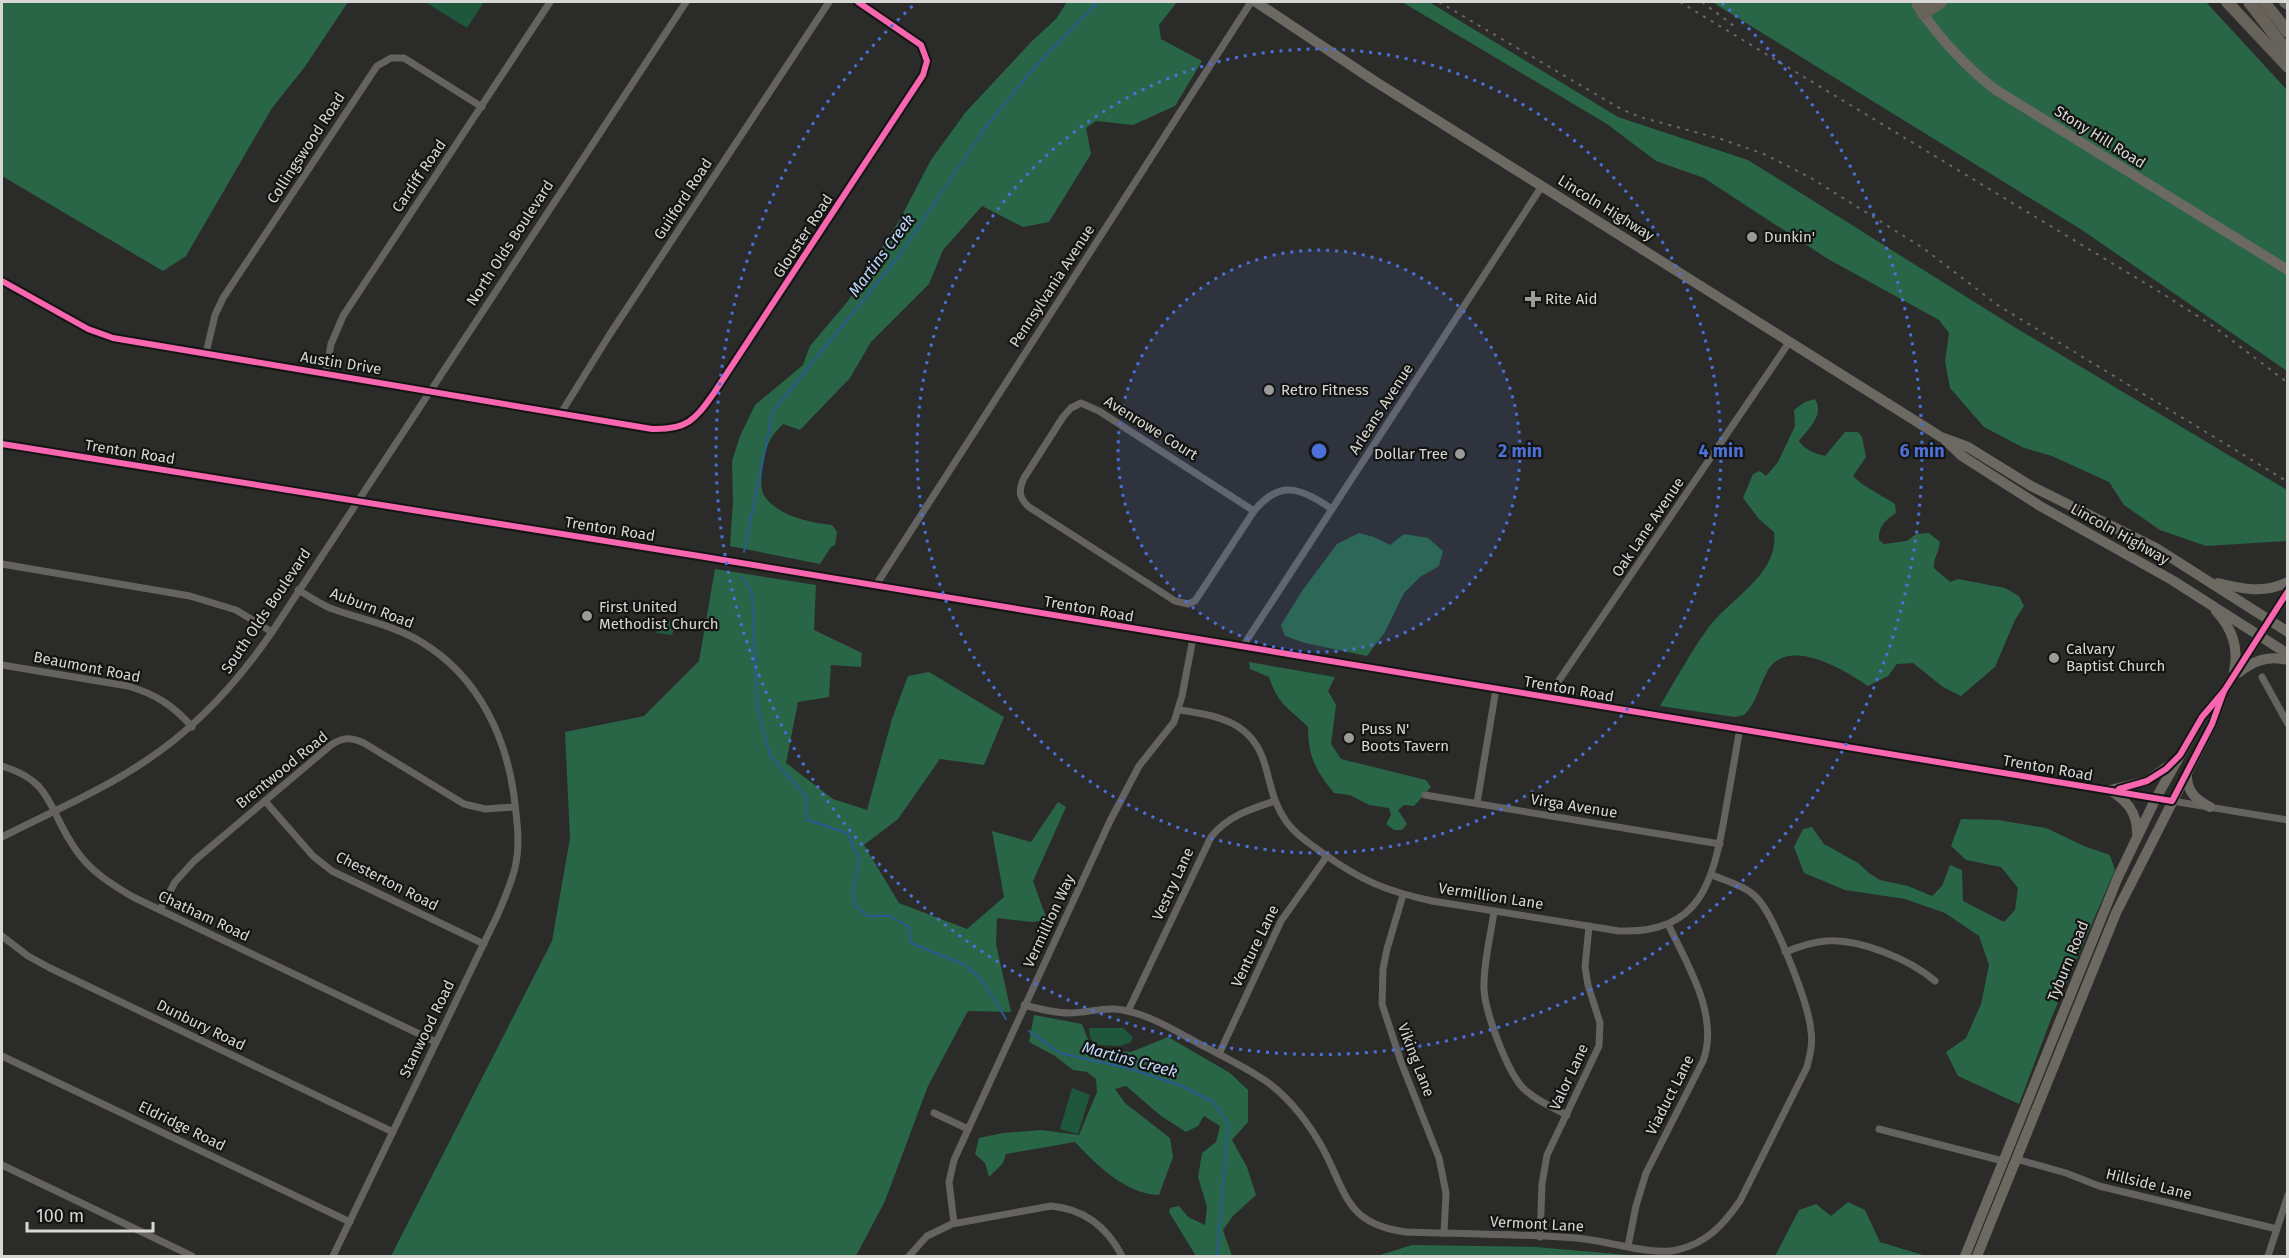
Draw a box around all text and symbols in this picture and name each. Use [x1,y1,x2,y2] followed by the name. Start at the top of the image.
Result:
[263,89,349,207] street label: Collingswood Road
[2051,102,2149,172] street label: Stony Hill Road
[388,136,450,216] street label: Cardiff Road
[650,155,716,243] street label: Guilford Road
[1555,171,1658,245] street label: Lincoln Highway
[463,177,557,309] street label: North Olds Boulevard
[769,191,837,281] street label: Glouster Road
[844,210,919,300] water label: Martins Creek
[1006,221,1098,351] street label: Pennsylvania Avenue
[1764,228,1815,246] place label: Dunkin'
[1745,230,1759,244] marker: Dunkin'
[1545,290,1597,308] place label: Rite Aid
[1526,292,1540,306] marker: Rite Aid
[299,348,383,378] street label: Austin Drive
[1345,360,1417,458] street label: Arleans Avenue
[1281,381,1369,399] place label: Retro Fitness
[1262,383,1276,397] marker: Retro Fitness
[1101,392,1201,464] street label: Avenrowe Court
[84,436,176,468] street label: Trenton Road
[1498,440,1542,462] text: 2 min
[1698,440,1744,462] text: 4 min
[1899,440,1945,462] text: 6 min
[1309,441,1329,461] centre of rings
[1374,445,1448,463] place label: Dollar Tree
[1453,447,1467,461] marker: Dollar Tree
[1608,474,1688,580] street label: Oak Lane Avenue
[2067,499,2173,569] street label: Lincoln Highway
[564,513,656,545] street label: Trenton Road
[217,545,315,677] street label: South Olds Boulevard
[328,584,416,632] street label: Auburn Road
[1043,592,1135,626] street label: Trenton Road
[599,598,718,633] place label: First United Methodist Church
[580,609,594,623] marker: First United Methodist Church
[2066,640,2165,675] place label: Calvary Baptist Church
[32,648,142,686] street label: Beaumont Road
[2047,651,2061,665] marker: Calvary Baptist Church
[1523,672,1615,706] street label: Trenton Road
[1361,720,1449,755] place label: Puss N' Boots Tavern
[233,728,331,812] street label: Brentwood Road
[1342,731,1356,745] marker: Puss N' Boots Tavern
[2002,751,2094,785] street label: Trenton Road
[1529,790,1619,822] street label: Virga Avenue
[1148,845,1198,923] street label: Vestry Lane
[333,847,441,915] street label: Chesterton Road
[1020,871,1079,970] street label: Vermillion Way
[1437,879,1545,913] street label: Vermillion Lane
[155,887,253,945] street label: Chatham Road
[1227,902,1283,990] street label: Venture Lane
[2044,918,2092,1004] street label: Tyburn Road
[396,977,458,1081] street label: Stanwood Road
[154,996,248,1054] street label: Dunbury Road
[1394,1021,1438,1099] street label: Viking Lane
[1080,1038,1180,1081] water label: Martins Creek
[1546,1041,1592,1113] street label: Valor Lane
[1642,1052,1698,1138] street label: Viaduct Lane
[136,1097,228,1155] street label: Eldridge Road
[2104,1165,2194,1203] street label: Hillside Lane
[27,1195,153,1233] scale bar
[36,1205,84,1227] text: 100 m
[1490,1213,1584,1235] street label: Vermont Lane

